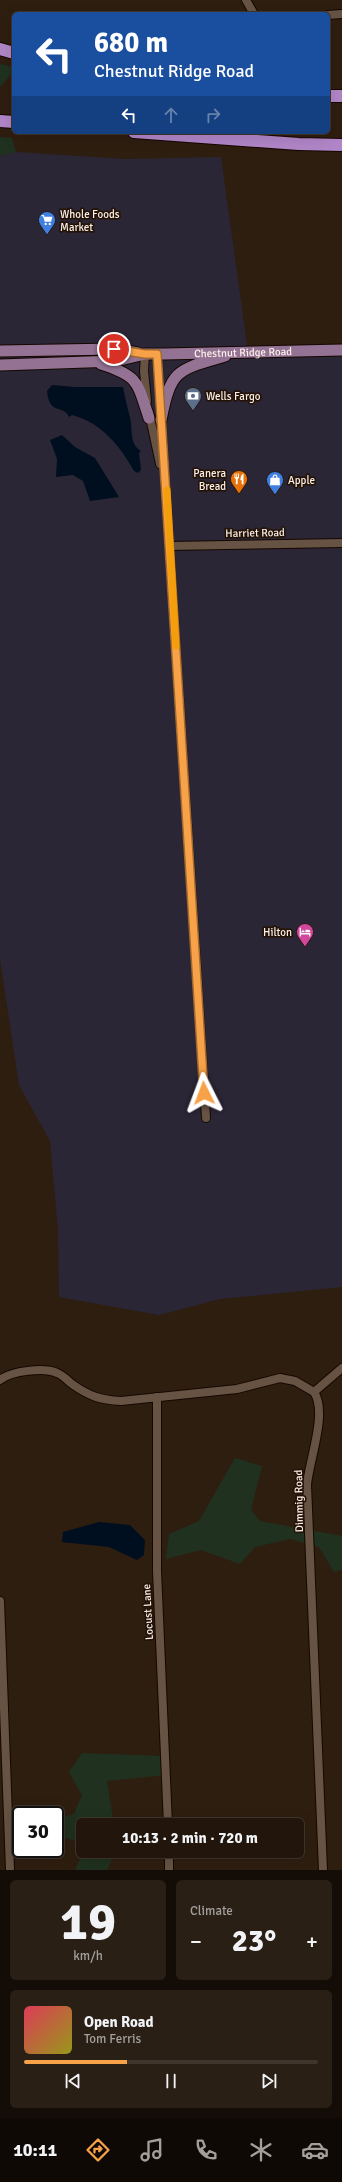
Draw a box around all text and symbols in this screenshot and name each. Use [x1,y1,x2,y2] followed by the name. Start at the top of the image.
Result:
[94,26,168,60] text: 680 m
[28,28,80,80] icon: left
[94,60,254,82] text: Chestnut Ridge Road
[118,104,140,126] icon: left
[160,104,182,126] icon: ahead
[202,104,224,126] icon: right
[60,208,120,234] place label: Whole Foods Market
[37,210,57,235] supermarket icon: Whole Foods Market
[97,332,131,366] pin
[103,338,125,360] icon: arrive
[194,345,292,360] street label: Chestnut Ridge Road
[183,386,203,411] bank icon: Wells Fargo
[206,390,261,403] place label: Wells Fargo
[193,467,226,493] place label: Panera Bread
[229,469,249,494] restaurant icon: Panera Bread
[265,470,285,495] shop icon: Apple
[288,474,315,487] place label: Apple
[225,526,285,540] street label: Harriet Road
[295,922,315,947] hotel icon: Hilton
[263,926,292,939] place label: Hilton
[183,1072,225,1114] position arrow
[292,1470,306,1532] street label: Dimmig Road
[140,1584,156,1640] street label: Locust Lane
[12,1806,64,1858] speed limit sign: 30
[122,1829,258,1847] text: 10:13 · 2 min · 720 m
[60,1890,116,1954] text: 19
[190,1903,233,1919] text: Climate
[232,1923,276,1960] text: 23°
[190,1928,202,1955] text: −
[306,1928,318,1955] text: +
[73,1948,103,1964] text: km/h
[84,2013,154,2031] text: Open Road
[84,2031,141,2047] text: Tom Ferris
[62,2070,84,2092] icon: previous
[160,2070,182,2092] icon: pause
[258,2070,280,2092] icon: next
[84,2136,112,2164] icon: directions
[138,2136,166,2164] icon: music
[192,2136,220,2164] icon: phone
[247,2136,275,2164] icon: climate
[301,2136,329,2164] icon: car
[13,2139,57,2161] text: 10:11

